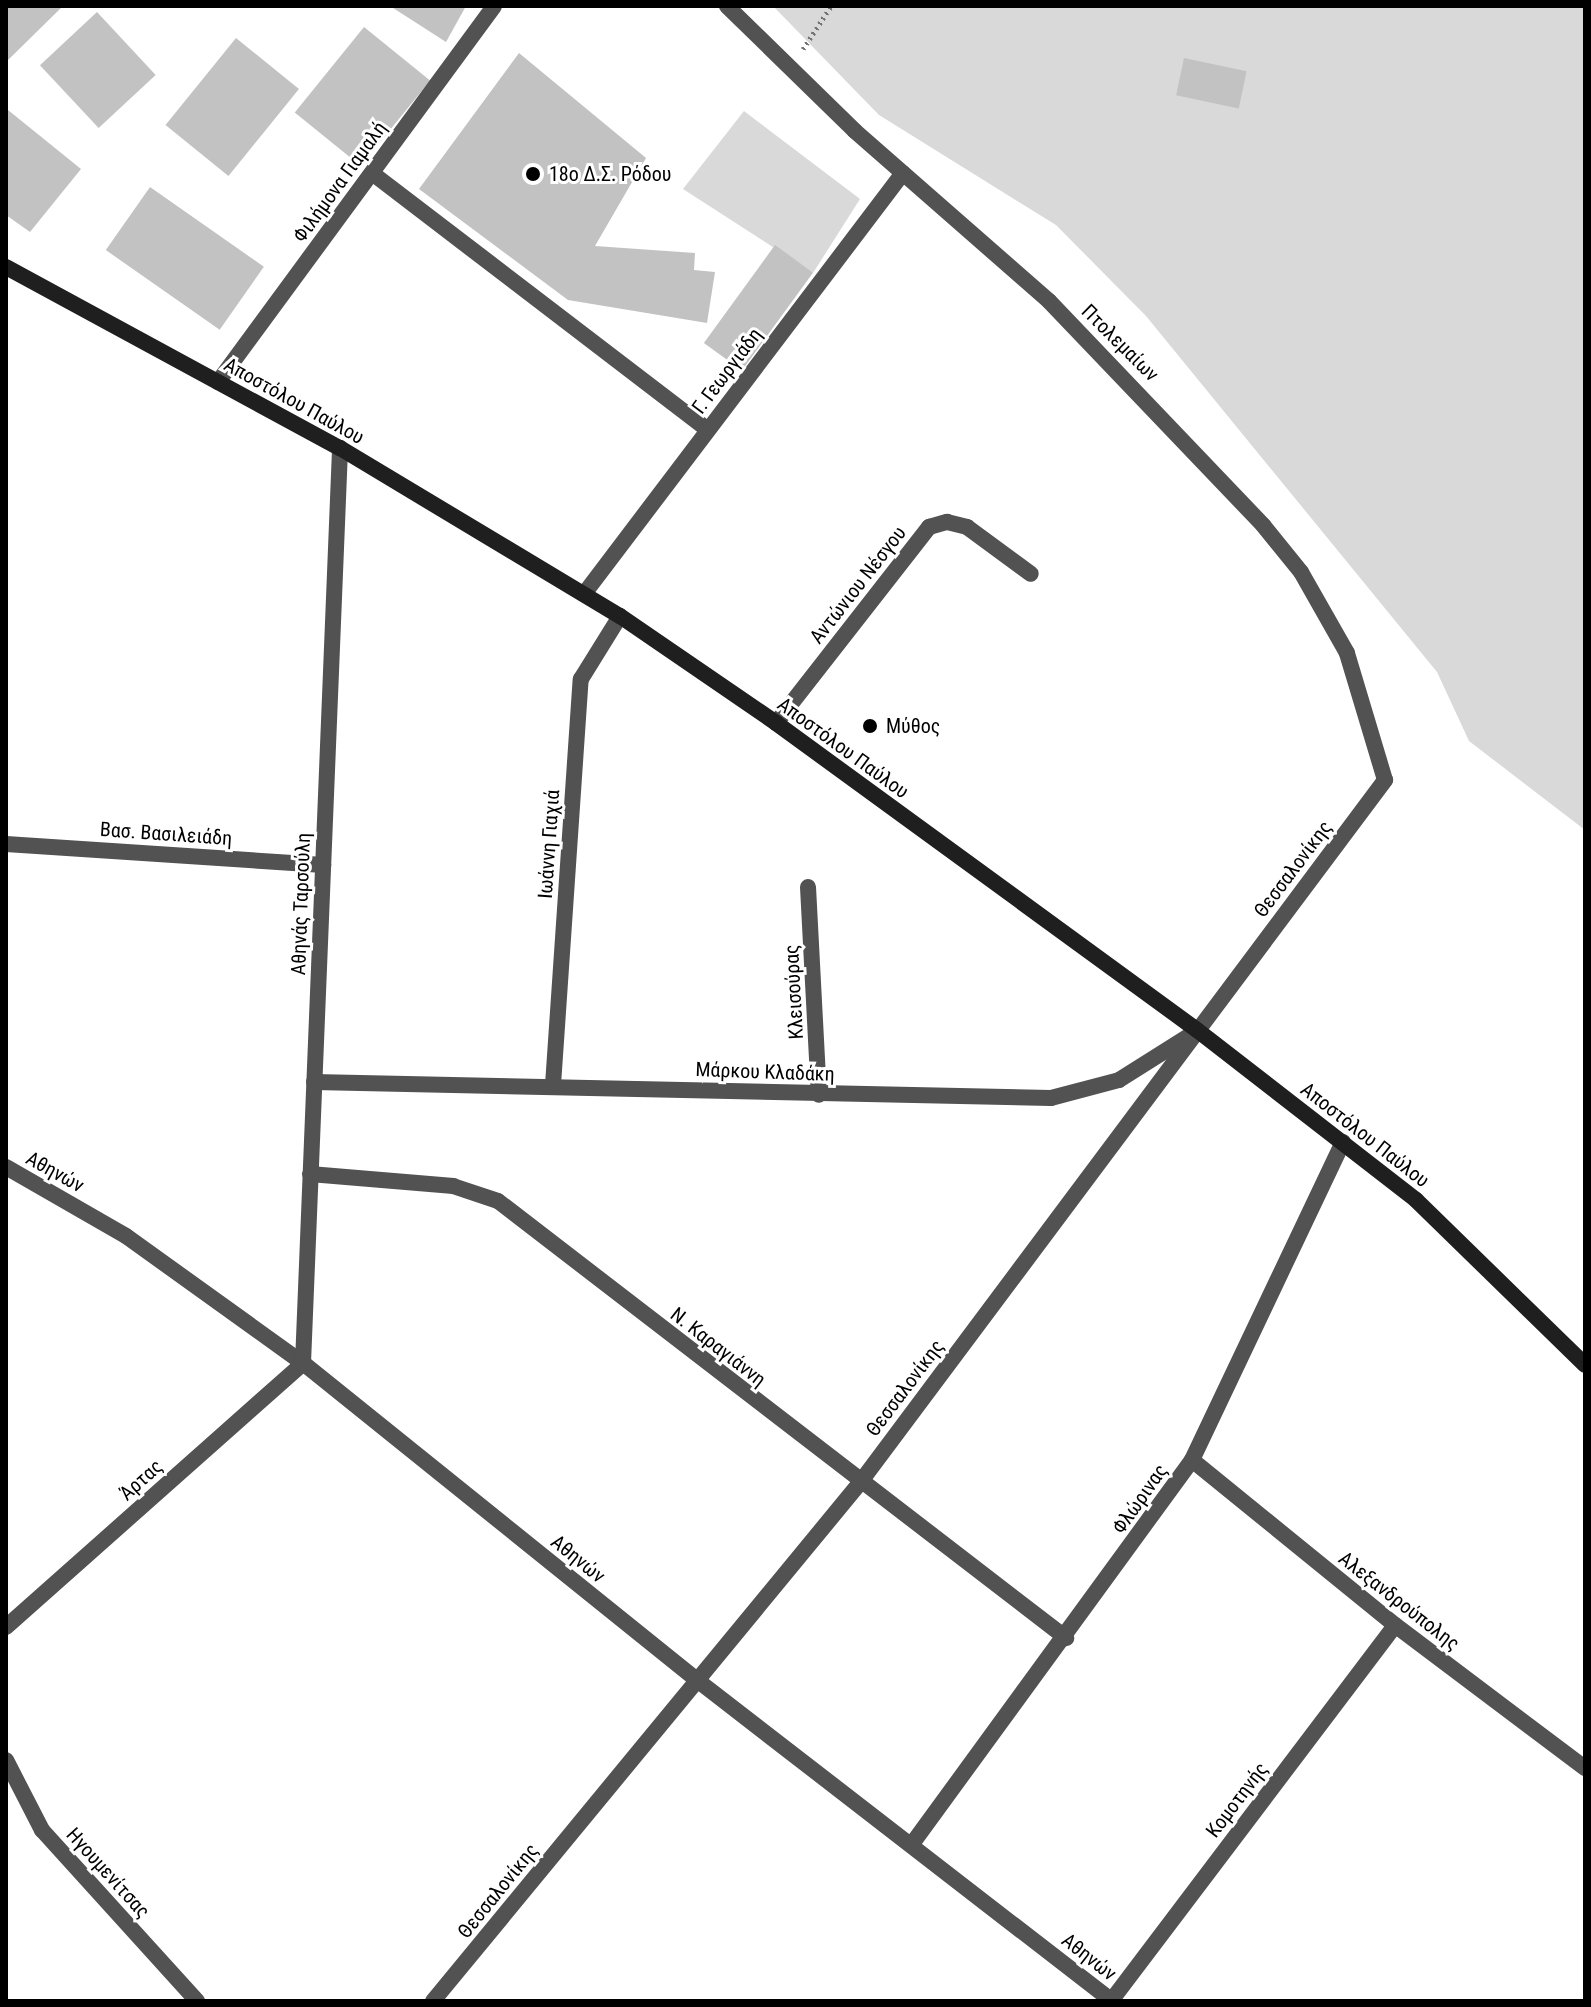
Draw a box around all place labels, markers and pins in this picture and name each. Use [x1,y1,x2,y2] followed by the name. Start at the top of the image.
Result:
[549,162,672,186] place label: 18ο Δ.Σ. Ρόδου
[524,165,542,183] marker: 18ο Δ.Σ. Ρόδου
[886,714,940,738] place label: Μύθος
[861,717,879,735] marker: Μύθος

